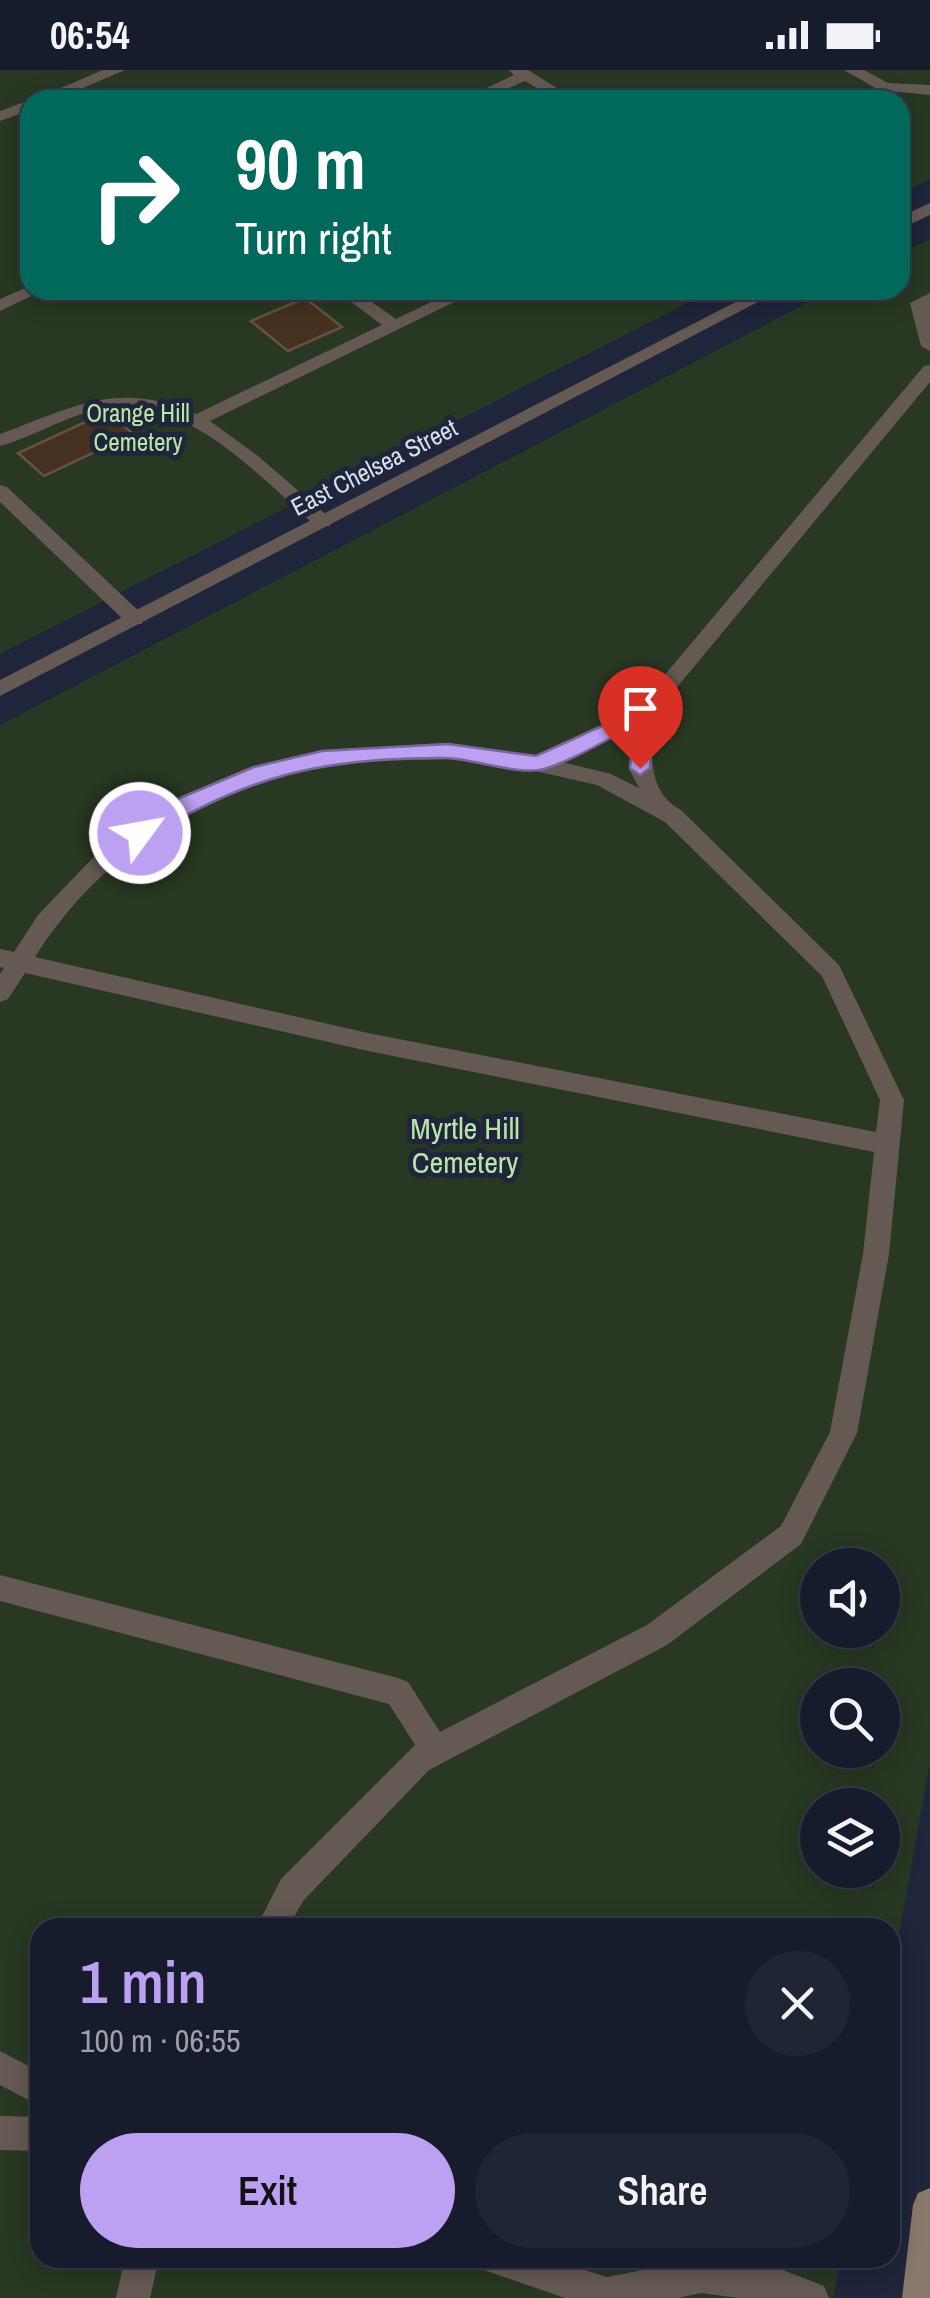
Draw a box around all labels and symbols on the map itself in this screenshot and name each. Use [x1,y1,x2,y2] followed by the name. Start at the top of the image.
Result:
[86,396,190,459] park label: Orange Hill Cemetery
[285,410,463,524] street label: East Chelsea Street
[598,666,683,769] pin
[88,781,192,885] position arrow
[410,1108,520,1182] park label: Myrtle Hill Cemetery

